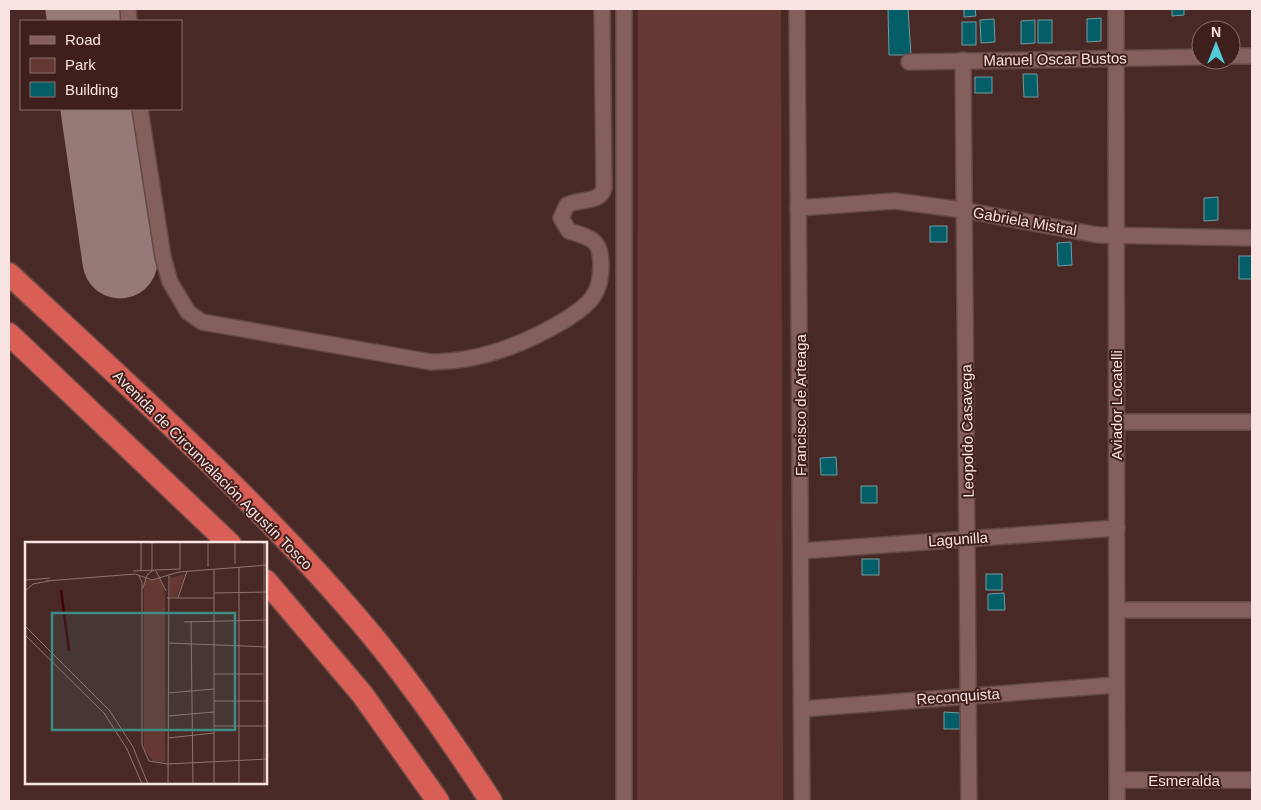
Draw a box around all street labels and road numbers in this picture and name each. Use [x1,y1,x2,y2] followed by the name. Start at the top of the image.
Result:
[983,49,1127,69] street label: Manuel Oscar Bustos
[972,204,1078,238] street label: Gabriela Mistral
[792,333,809,476] street label: Francisco de Arteaga
[1108,350,1125,460] street label: Aviador Locatelli
[957,363,977,498] street label: Leopoldo Casavega
[110,367,316,573] street label: Avenida de Circunvalación Agustín Tosco
[927,528,989,550] street label: Lagunilla
[916,685,1001,707] street label: Reconquista
[1148,772,1221,789] street label: Esmeralda

